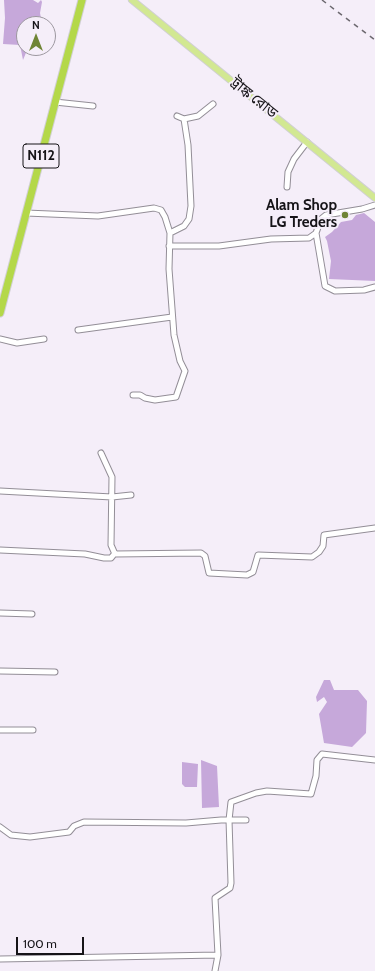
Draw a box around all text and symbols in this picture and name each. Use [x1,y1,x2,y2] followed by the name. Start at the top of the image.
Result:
[16,16,56,56] north arrow
[32,18,40,32] text: N
[227,74,281,122] street label: ট্রাঙ্ক রোড
[23,144,59,168] road number: N112
[266,197,337,232] place label: Alam Shop LG Treders
[340,210,350,220] marker: Alam Shop LG Treders
[18,929,86,955] scale bar
[23,936,57,951] text: 100 m

